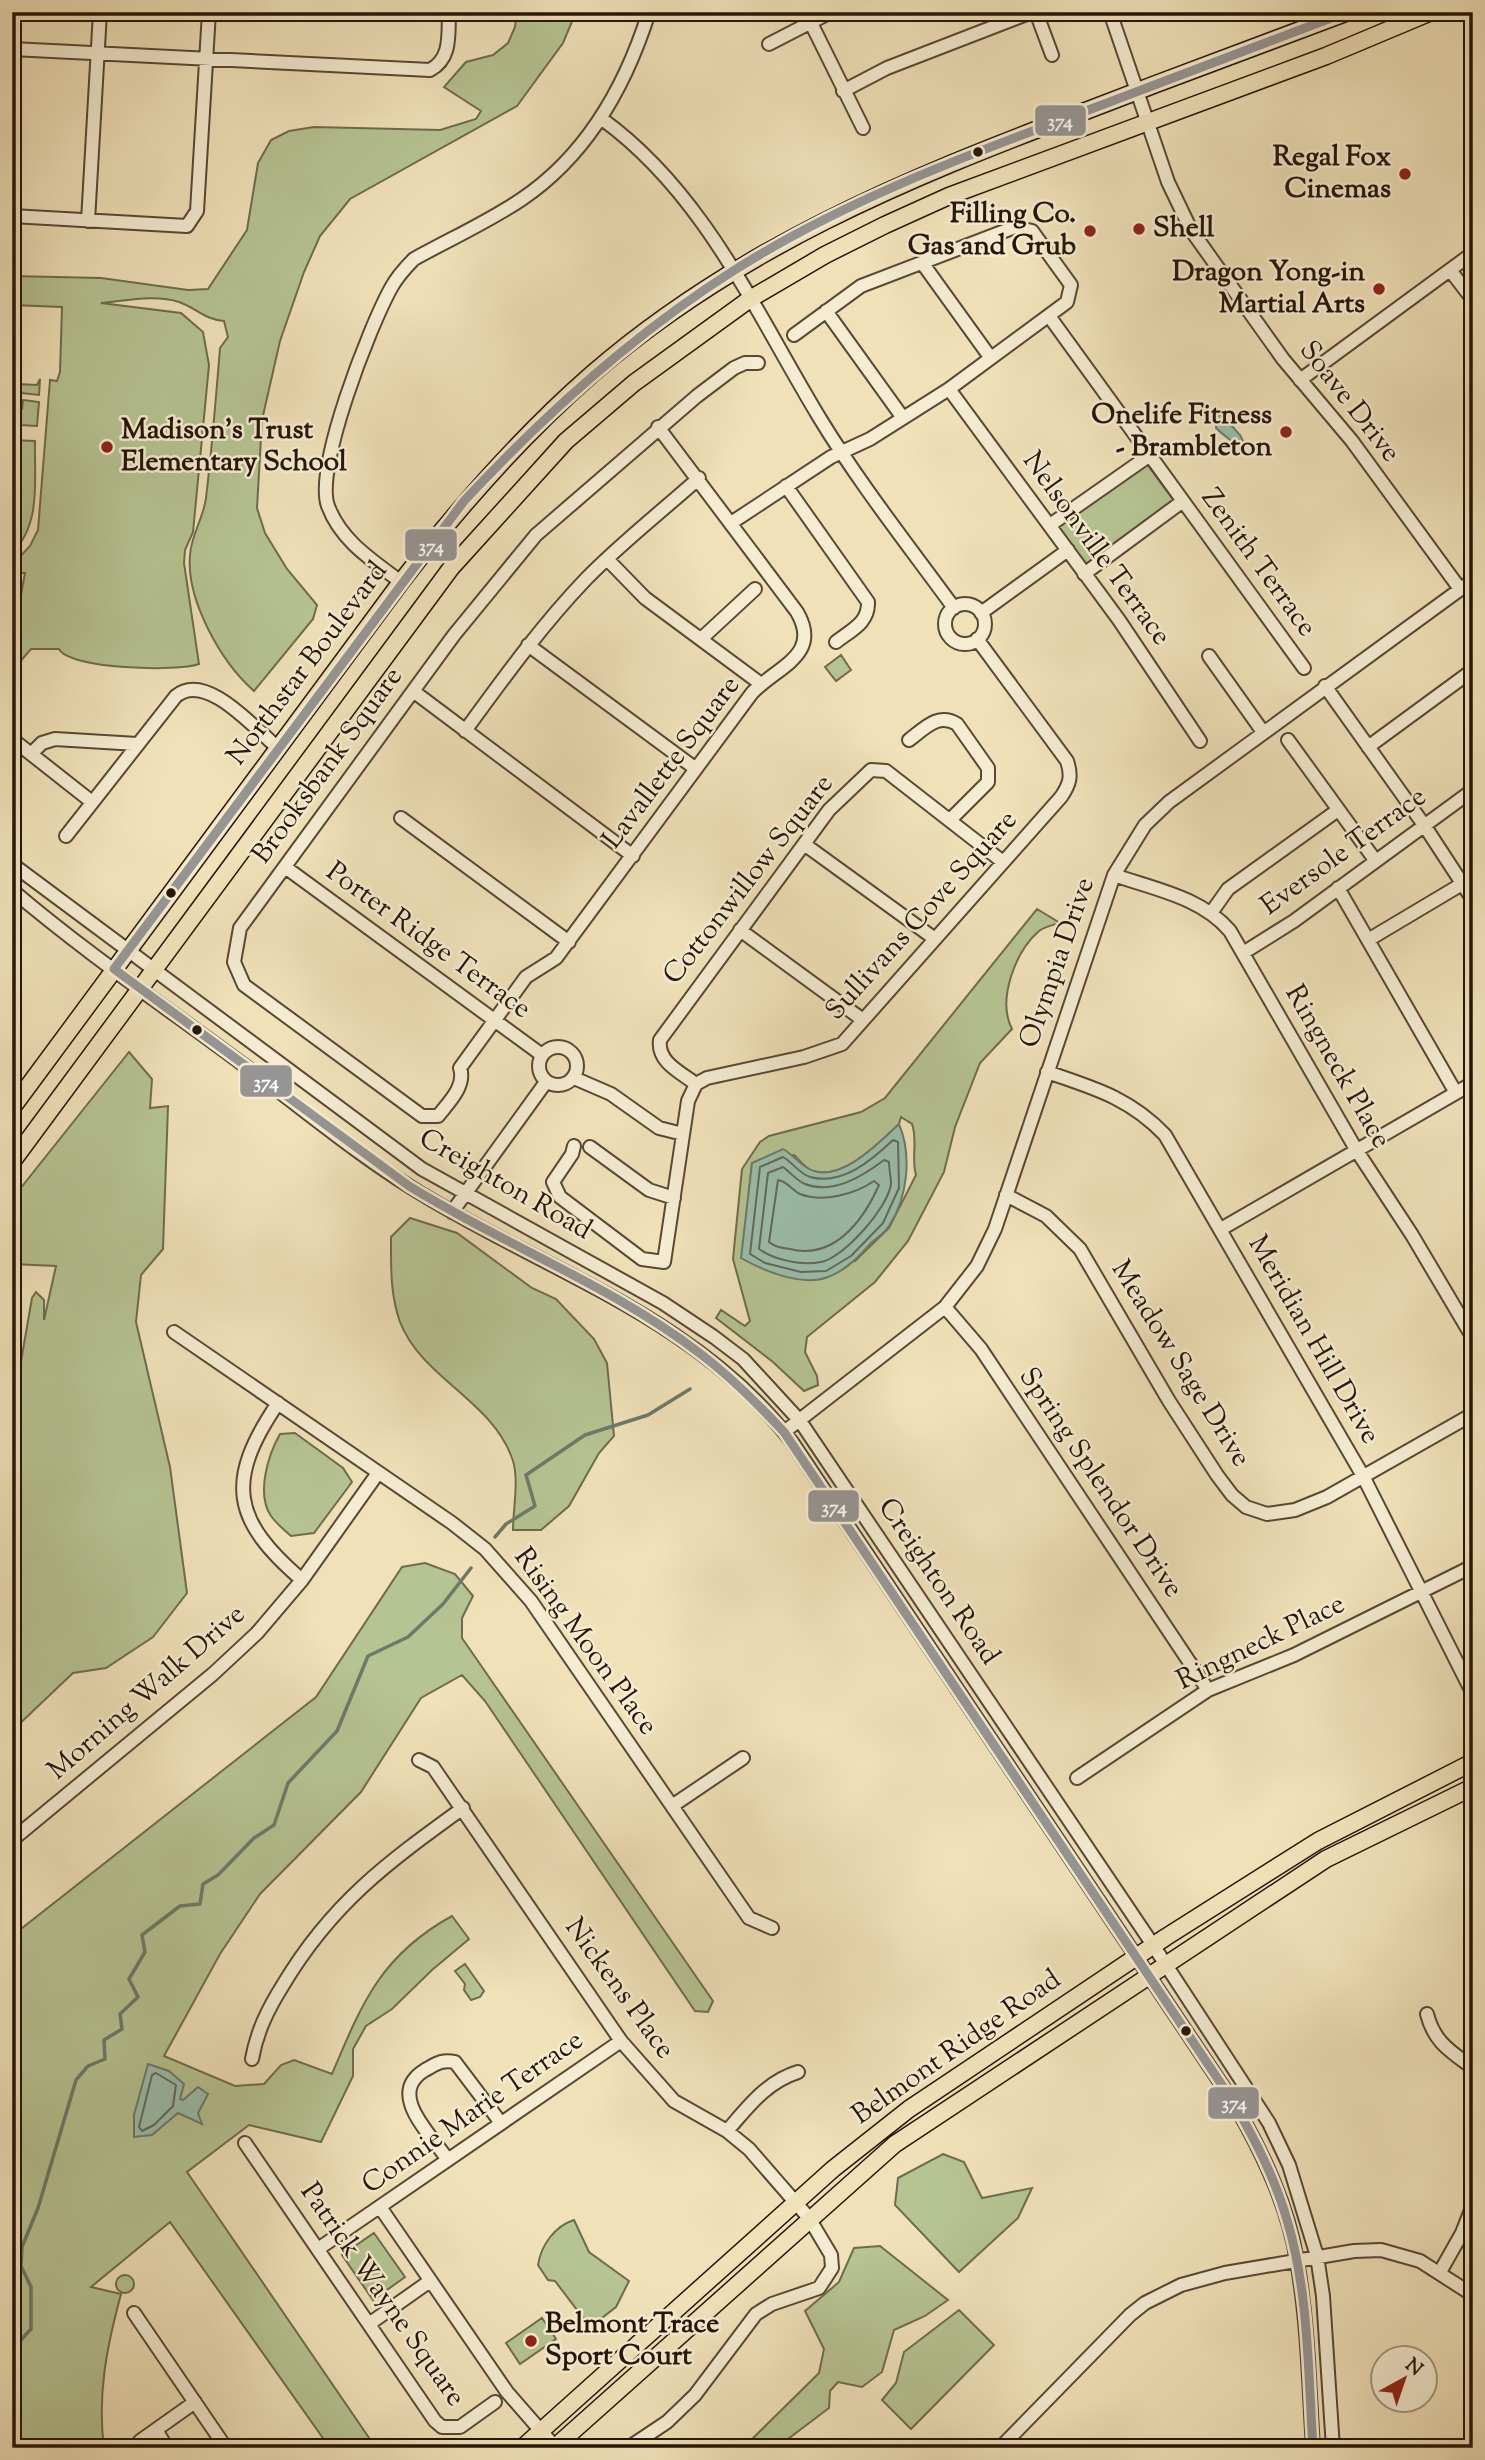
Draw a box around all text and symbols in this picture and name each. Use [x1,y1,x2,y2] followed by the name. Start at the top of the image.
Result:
[1034,104,1087,137] line badge: 374
[1047,109,1073,136] text: 374
[1273,138,1392,210] place label: Regal Fox Cinemas
[971,145,985,159] unlabelled marker
[1397,166,1413,182] marker: Regal Fox Cinemas
[908,195,1076,267] place label: Filling Co. Gas and Grub
[1153,209,1215,249] place label: Shell
[1131,221,1147,237] marker: Shell
[1082,223,1098,239] marker: Filling Co. Gas and Grub
[1172,253,1365,325] place label: Dragon Yong-in Martial Arts
[1371,281,1387,297] marker: Dragon Yong-in Martial Arts
[1289,333,1409,471] street label: Soave Drive
[1091,396,1272,468] place label: Onelife Fitness - Brambleton
[121,411,347,483] place label: Madison's Trust Elementary School
[1278,424,1294,440] marker: Onelife Fitness - Brambleton
[99,439,115,455] marker: Madison's Trust Elementary School
[1012,444,1180,654] street label: Nelsonville Terrace
[1190,481,1326,645] street label: Zenith Terrace
[404,528,458,562] line badge: 374
[418,534,444,561] text: 374
[218,554,398,774] street label: Northstar Boulevard
[243,659,413,873] street label: Brooksbank Square
[594,668,750,858] street label: Lavallette Square
[654,766,844,994] street label: Cottonwillow Square
[1253,778,1435,926] street label: Eversole Terrace
[817,802,1027,1030] street label: Sullivans Cove Square
[317,853,539,1029] street label: Porter Ridge Terrace
[1010,872,1106,1054] street label: Olympia Drive
[164,886,178,900] unlabelled marker
[1274,978,1400,1156] street label: Ringneck Place
[190,1023,204,1037] unlabelled marker
[239,1064,293,1098] line badge: 374
[253,1070,279,1097] text: 374
[411,1119,599,1251] street label: Creighton Road
[1237,1228,1389,1452] street label: Meridian Hill Drive
[1100,1253,1260,1475] street label: Meadow Sage Drive
[1008,1360,1192,1606] street label: Spring Splendor Drive
[807,1489,860,1523] line badge: 374
[867,1491,1009,1674] street label: Creighton Road
[821,1495,847,1522] text: 374
[503,1540,667,1744] street label: Rising Moon Place
[1170,1585,1352,1701] street label: Ringneck Place
[39,1596,255,1790] street label: Morning Walk Drive
[554,1910,684,2068] street label: Nickens Place
[844,1961,1070,2135] street label: Belmont Ridge Road
[354,2021,592,2205] street label: Connie Marie Terrace
[1179,2024,1193,2038] unlabelled marker
[1207,2086,1260,2120] line badge: 374
[1221,2091,1247,2118] text: 374
[290,2175,474,2415] street label: Patrick Wayne Square
[545,2305,719,2377] place label: Belmont Trace Sport Court
[523,2333,539,2349] marker: Belmont Trace Sport Court
[1370,2344,1440,2414] north arrow
[1399,2353,1428,2383] text: N

